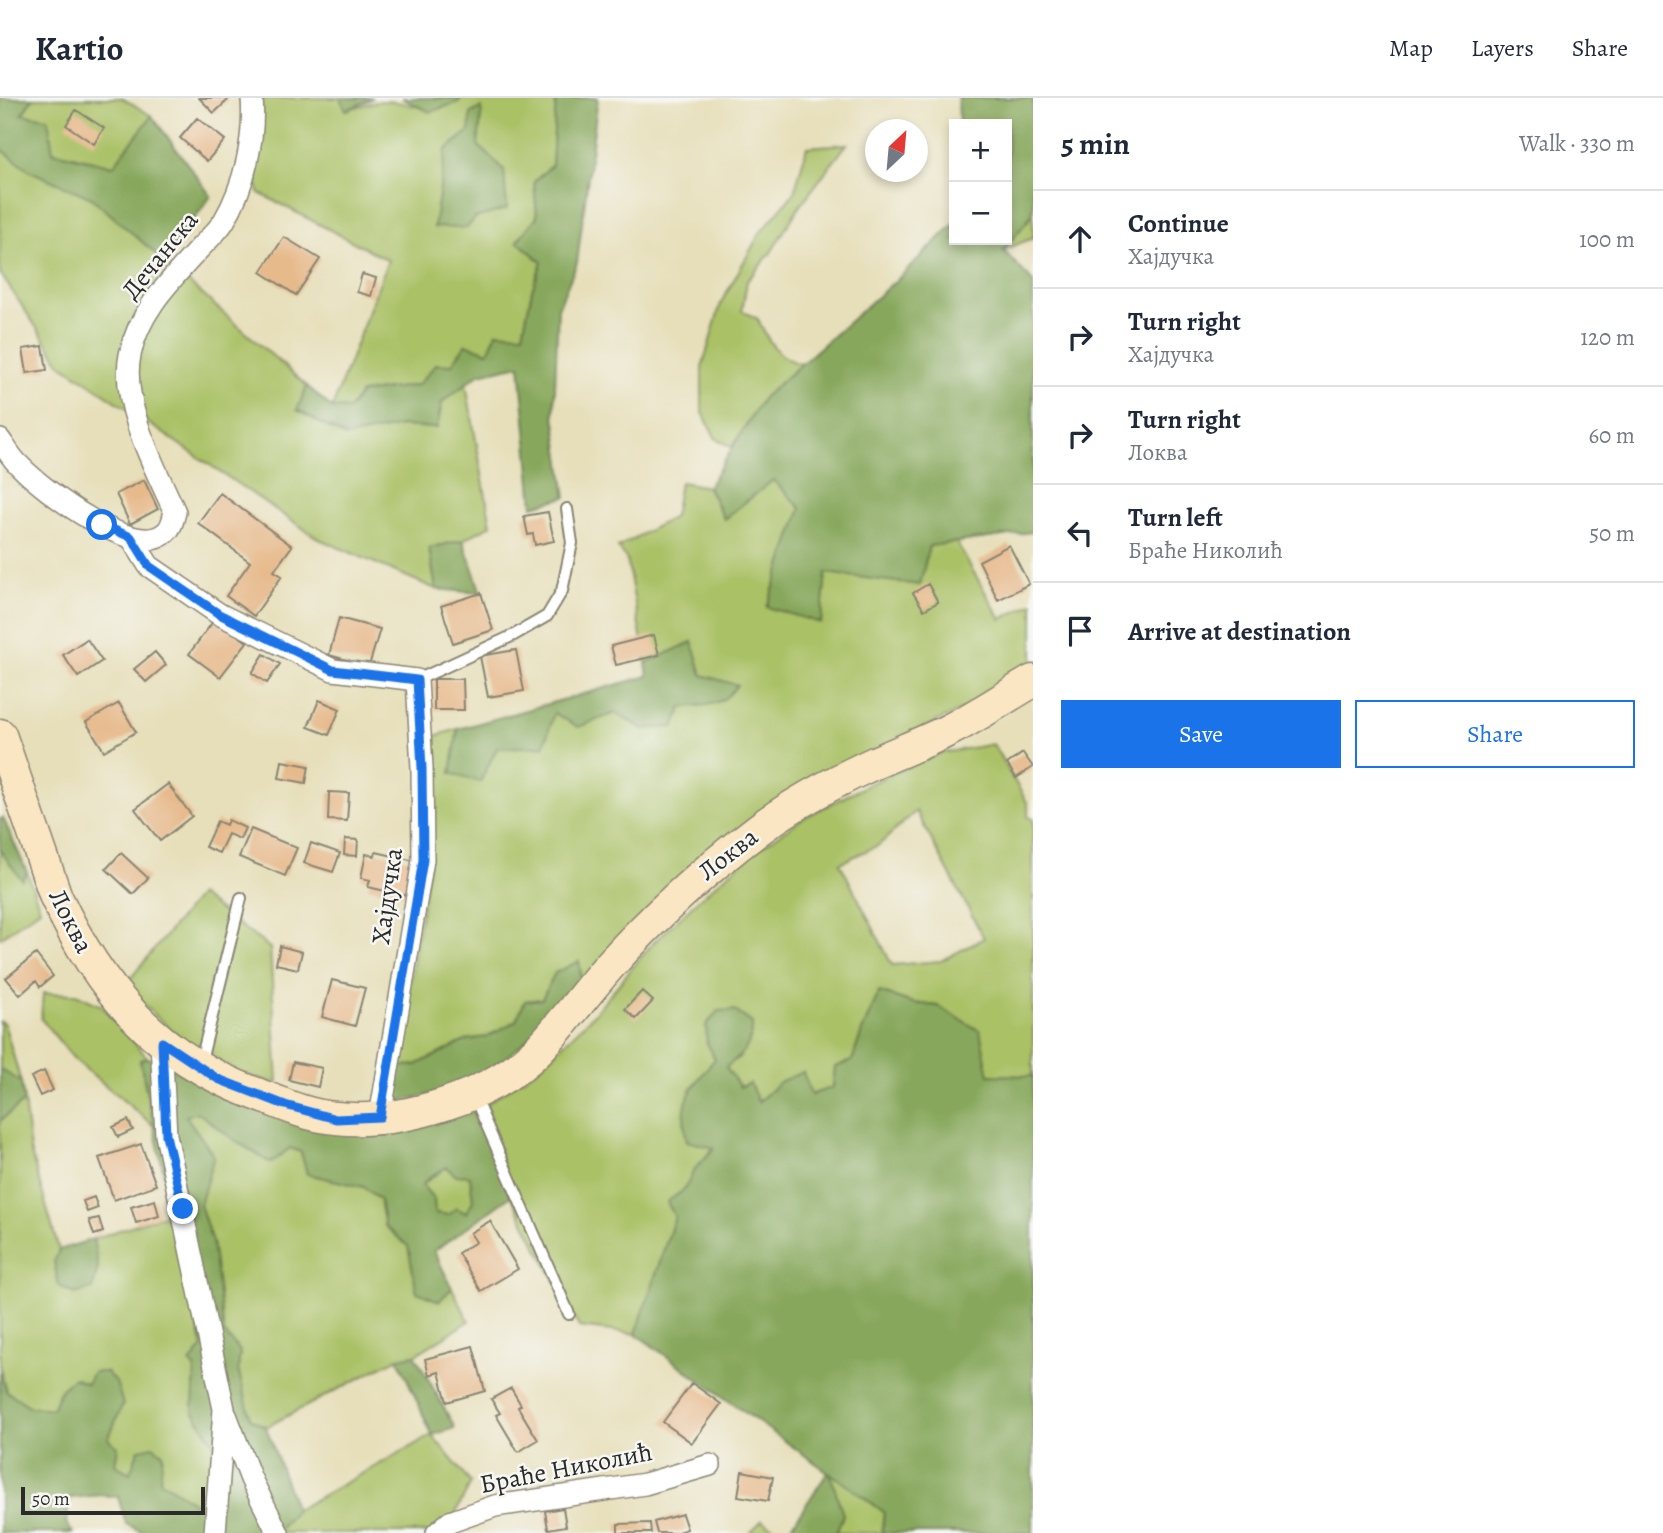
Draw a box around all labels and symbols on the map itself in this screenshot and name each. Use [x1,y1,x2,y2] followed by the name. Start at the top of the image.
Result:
[865,119,928,182] north arrow
[114,203,206,307] street label: Дечанска
[86,509,117,540] route start
[691,819,765,889] street label: Локва
[363,845,411,947] street label: Хајдучка
[40,883,102,959] street label: Локва
[167,1193,198,1224] route end
[477,1434,655,1502] street label: Браће Николић
[21,1484,205,1516] scale bar

